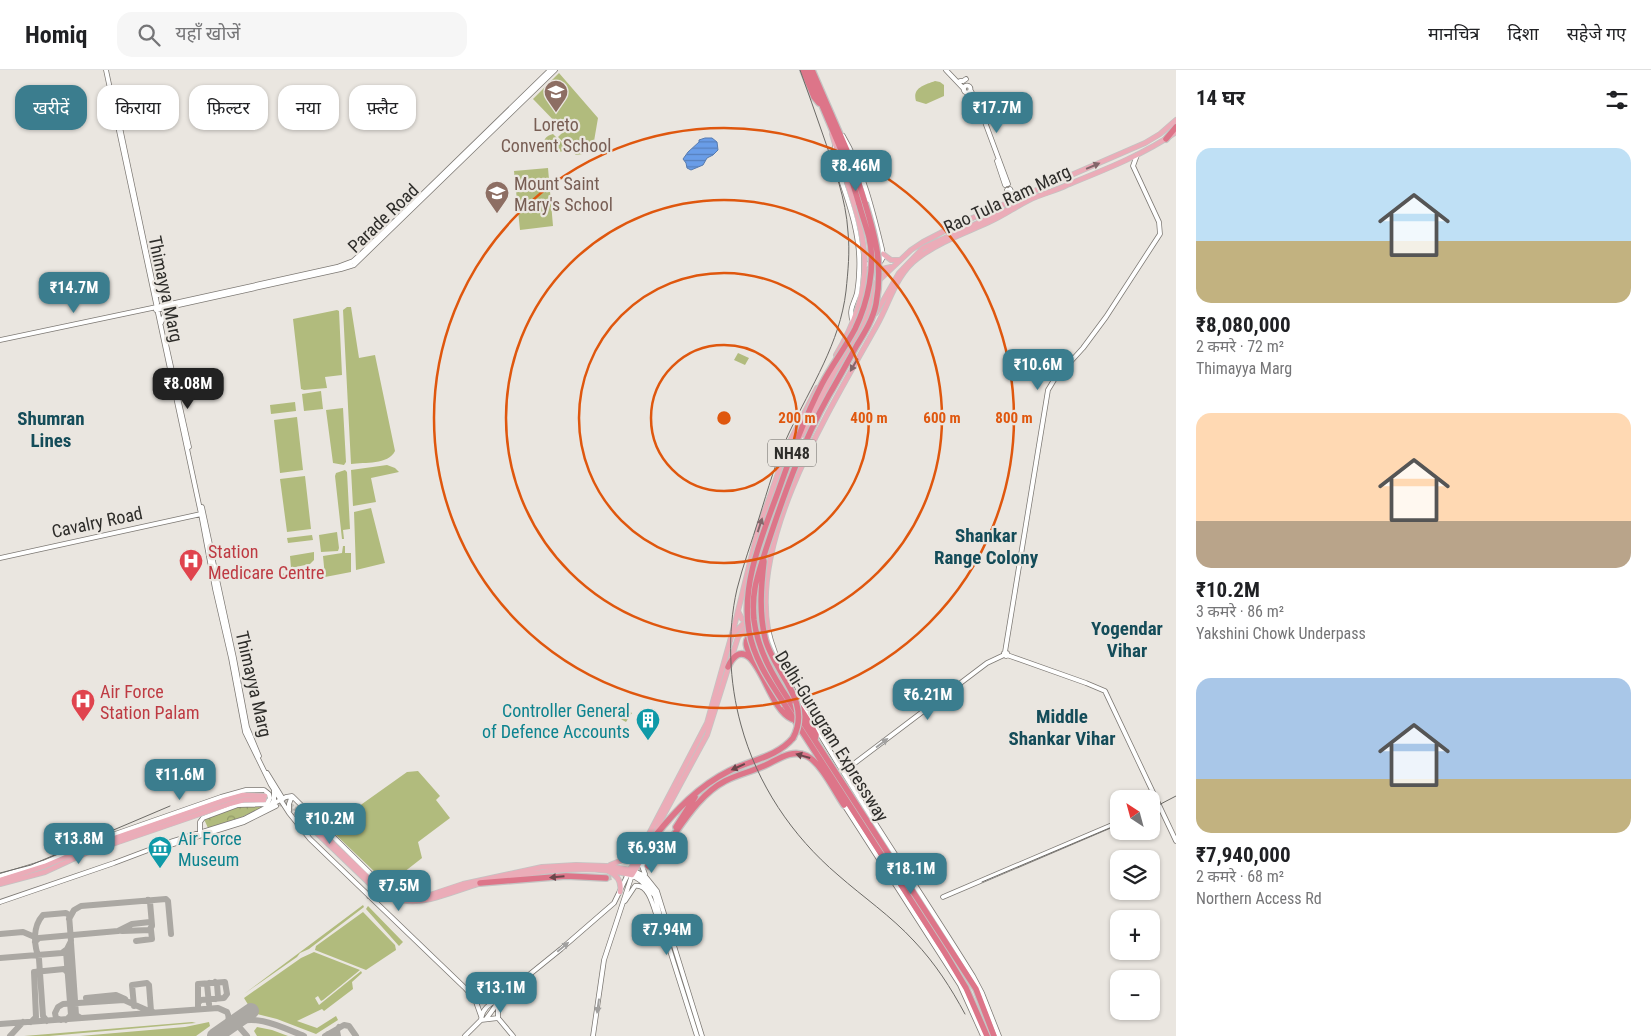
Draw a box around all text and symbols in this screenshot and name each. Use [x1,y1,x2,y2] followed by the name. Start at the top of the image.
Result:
[117,12,467,57] search box
[25,21,87,49] text: Homiq
[135,21,163,49] icon: search
[175,22,240,45] text: यहाँ खोजें
[1428,23,1480,44] text: मानचित्र
[1508,23,1539,44] text: दिशा
[1567,23,1626,44] text: सहेजे गए
[543,79,569,113] school or university icon: Loreto Convent School
[15,85,87,130] chip: खरीदें
[97,85,179,130] chip: किराया
[189,85,268,130] chip: फ़िल्टर
[278,85,339,130] chip: नया
[349,85,416,130] chip: फ़्लैट
[1196,86,1245,110] text: 14 घर
[1603,86,1631,114] icon: filters
[956,92,1038,134] pin: ₹17.7M
[973,98,1021,117] text: ₹17.7M
[501,114,611,156] place label: Loreto Convent School
[815,150,897,192] pin: ₹8.46M
[832,156,880,175] text: ₹8.46M
[940,160,1074,238] street label: Rao Tula Ram Marg
[1086,161,1100,169] one-way arrow
[514,173,613,215] place label: Mount Saint Mary's School
[343,179,423,257] street label: Parade Road
[484,180,510,214] school or university icon: Mount Saint Mary's School
[1369,180,1459,270] icon: home
[144,234,188,344] street label: Thimayya Marg
[33,272,115,314] pin: ₹14.7M
[50,278,98,297] text: ₹14.7M
[1196,313,1291,337] text: ₹8,080,000
[1196,337,1284,356] text: 2 कमरे · 72 m²
[997,348,1079,391] pin: ₹10.6M
[1014,355,1062,374] text: ₹10.6M
[850,357,858,372] one-way arrow
[1196,359,1292,378] text: Thimayya Marg
[147,368,229,410] pin: ₹8.08M
[164,374,212,393] text: ₹8.08M
[17,407,85,452] district label: Shumran Lines
[715,409,733,427] centre of rings
[778,409,816,427] text: 200 m
[850,409,888,427] text: 400 m
[923,409,961,427] text: 600 m
[995,409,1033,427] text: 800 m
[768,439,816,466] road number: NH48
[1369,445,1459,535] icon: home
[50,502,144,542] street label: Cavalry Road
[756,517,764,532] one-way arrow
[934,524,1039,569] district label: Shankar Range Colony
[208,541,324,583] place label: Station Medicare Centre
[178,548,204,582] hospital icon: Station Medicare Centre
[1196,578,1260,602] text: ₹10.2M
[1196,602,1284,621] text: 3 कमरे · 86 m²
[1091,617,1163,662] district label: Yogendar Vihar
[1196,624,1366,643] text: Yakshini Chowk Underpass
[232,629,276,739] street label: Thimayya Marg
[771,647,894,826] street label: Delhi-Gurugram Expressway
[887,678,969,721] pin: ₹6.21M
[100,681,199,723] place label: Air Force Station Palam
[904,685,952,704] text: ₹6.21M
[70,688,96,722] hospital icon: Air Force Station Palam
[482,700,630,742] place label: Controller General of Defence Accounts
[1009,705,1115,750] district label: Middle Shankar Vihar
[635,707,661,741] building icon: Controller General of Defence Accounts
[1369,710,1459,800] icon: home
[875,738,889,748] one-way arrow
[795,752,810,760] one-way arrow
[139,758,221,801] pin: ₹11.6M
[731,763,745,771] one-way arrow
[156,765,204,784] text: ₹11.6M
[1110,790,1160,840] north arrow
[1110,790,1160,1020] map controls
[289,802,371,845] pin: ₹10.2M
[306,809,354,828] text: ₹10.2M
[38,822,120,865] pin: ₹13.8M
[178,828,242,870] place label: Air Force Museum
[55,829,103,848] text: ₹13.8M
[611,832,693,874] pin: ₹6.93M
[147,835,173,869] museum icon: Air Force Museum
[628,838,676,857] text: ₹6.93M
[1196,843,1291,867] text: ₹7,940,000
[1110,850,1160,900] button: layers
[870,852,952,895] pin: ₹18.1M
[887,859,935,878] text: ₹18.1M
[1196,867,1284,886] text: 2 कमरे · 68 m²
[364,870,434,912] pin: ₹7.5M
[549,873,565,881] one-way arrow
[379,876,419,895] text: ₹7.5M
[1196,889,1322,908] text: Northern Access Rd
[1110,910,1160,960] button: +
[626,914,708,956] pin: ₹7.94M
[643,920,691,939] text: ₹7.94M
[557,941,569,953] one-way arrow
[1110,970,1160,1020] button: −
[460,972,542,1014] pin: ₹13.1M
[477,978,525,997] text: ₹13.1M
[594,999,602,1015] one-way arrow

